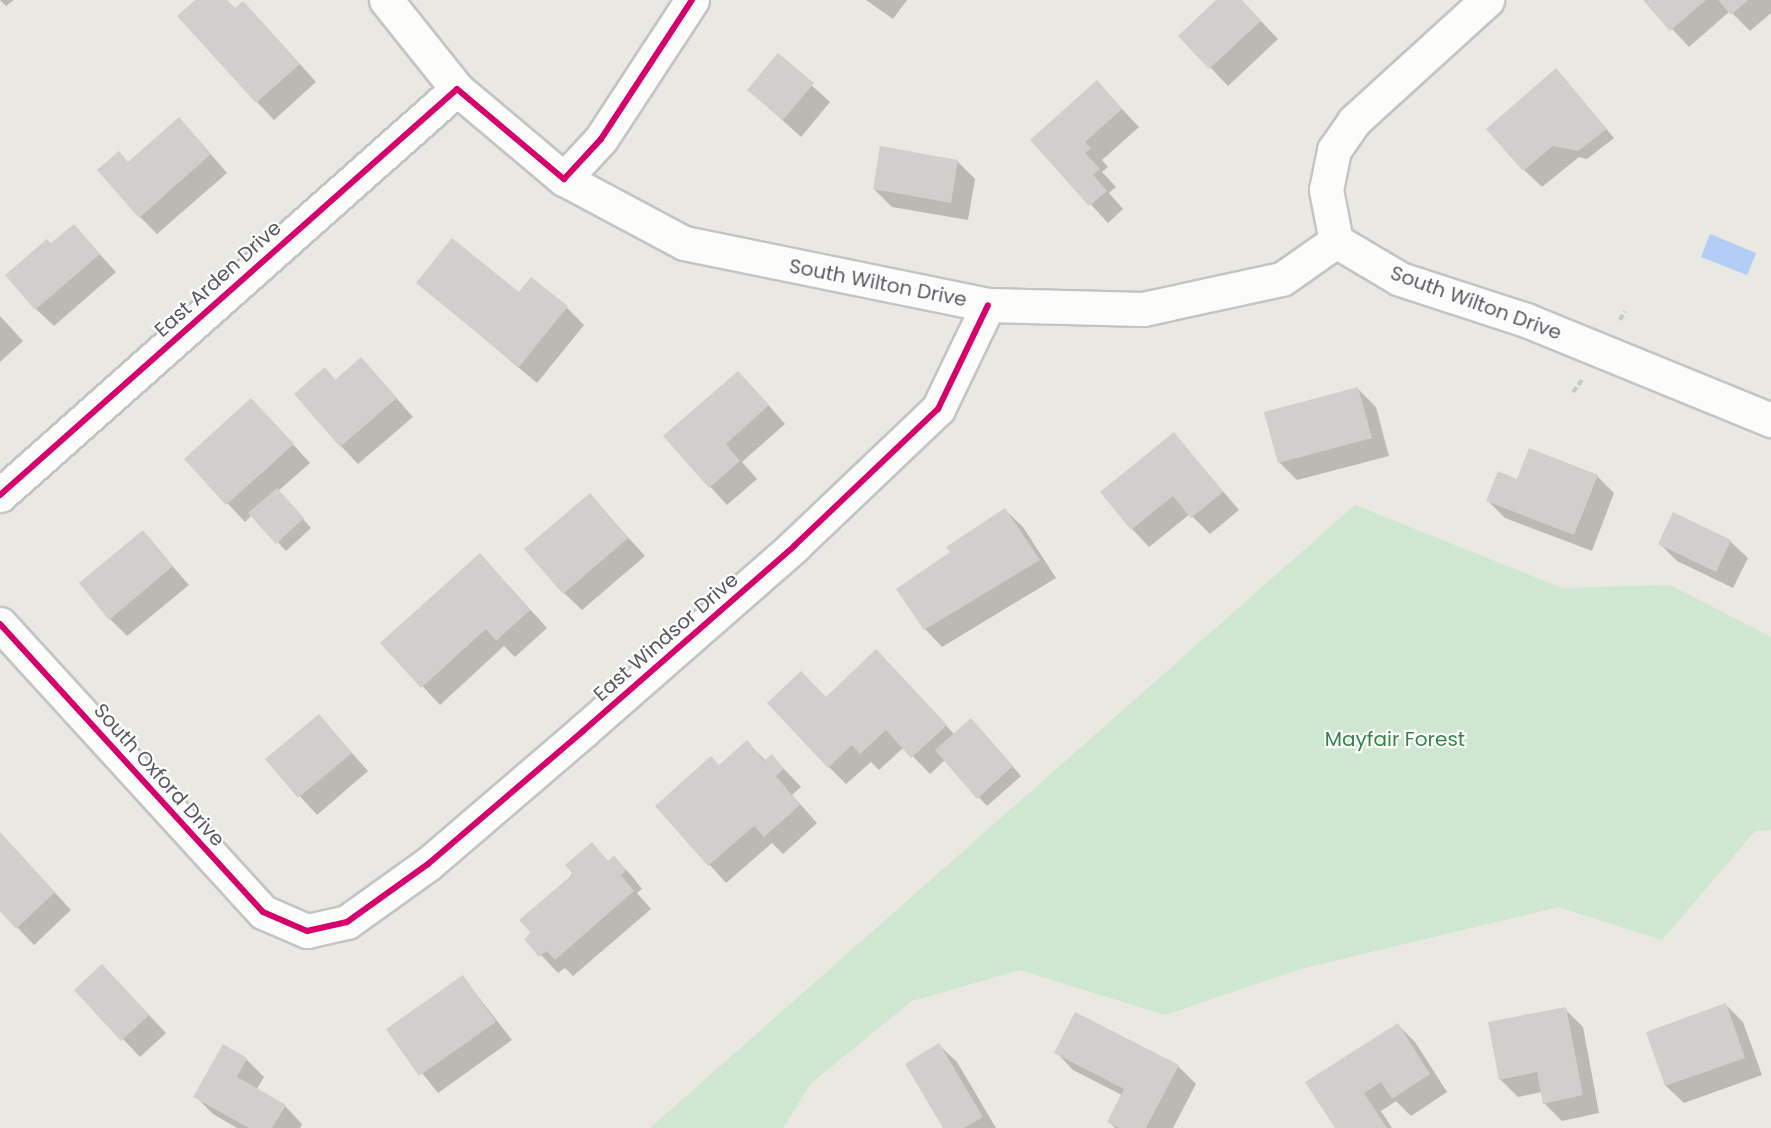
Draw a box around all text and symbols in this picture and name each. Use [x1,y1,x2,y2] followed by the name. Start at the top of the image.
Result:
[150,216,286,342] street label: East Arden Drive
[787,254,969,312] street label: South Wilton Drive
[1387,261,1565,345] street label: South Wilton Drive
[589,568,743,706] street label: East Windsor Drive
[89,699,229,851] street label: South Oxford Drive
[1325,727,1465,751] park label: Mayfair Forest

